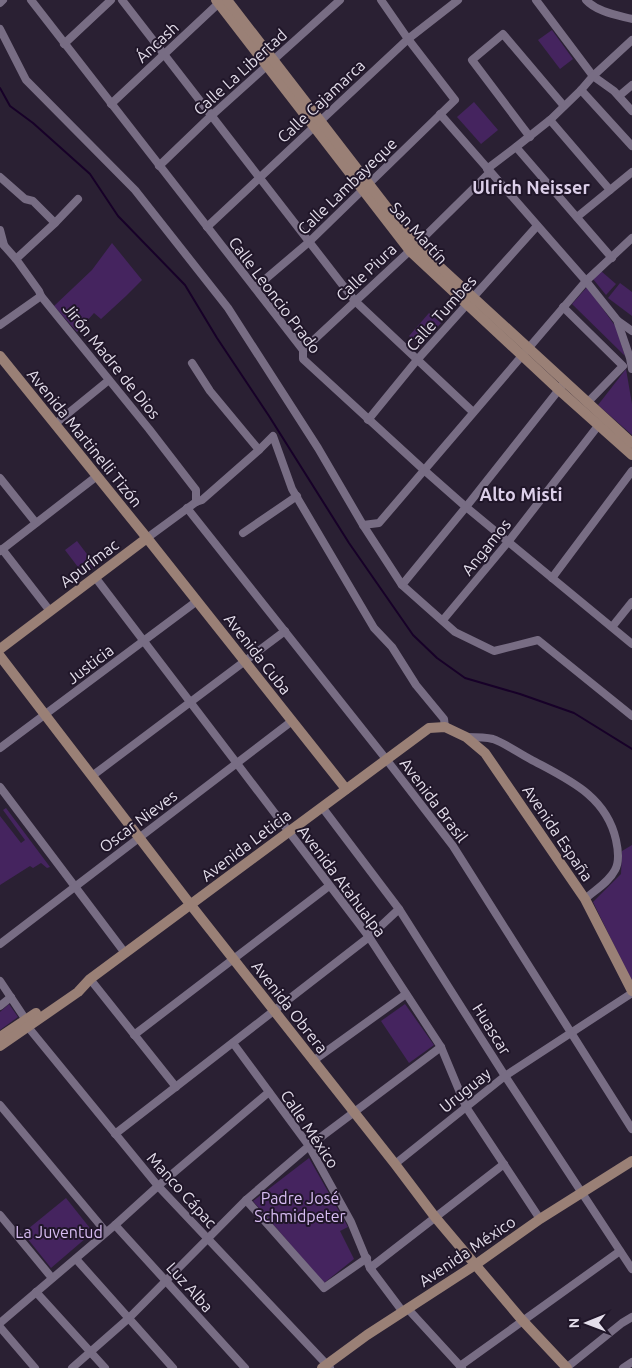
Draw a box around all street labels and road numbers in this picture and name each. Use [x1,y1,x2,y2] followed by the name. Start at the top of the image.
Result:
[131,16,182,66] street label: Áncash
[190,25,290,119] street label: Calle La Libertad
[274,56,368,146] street label: Calle Cajamarca
[294,134,400,238] street label: Calle Lambayeque
[387,198,451,268] street label: San Martín
[225,233,325,357] street label: Calle Leoncio Prado
[332,240,400,304] street label: Calle Piura
[402,271,480,354] street label: Calle Tumbes
[60,300,164,422] street label: Jirón Madre de Dios
[24,365,146,511] street label: Avenida Martinelli Tizón
[458,515,514,579] street label: Angamos
[56,535,122,591] street label: Apurímac
[221,610,295,698] street label: Avenida Cuba
[63,641,117,687] street label: Justicia
[397,754,471,846] street label: Avenida Brasil
[519,782,597,884] street label: Avenida España
[96,786,180,856] street label: Oscar Nieves
[198,805,294,885] street label: Avenida Leticia
[294,822,390,940] street label: Avenida Atahualpa
[248,957,332,1057] street label: Avenida Obrera
[469,1000,515,1058] street label: Huascar
[436,1064,494,1116] street label: Uruguay
[277,1086,343,1172] street label: Calle México
[144,1149,221,1232] street label: Manco Cápac
[415,1212,519,1290] street label: Avenida México
[163,1259,217,1315] street label: Luz Alba

